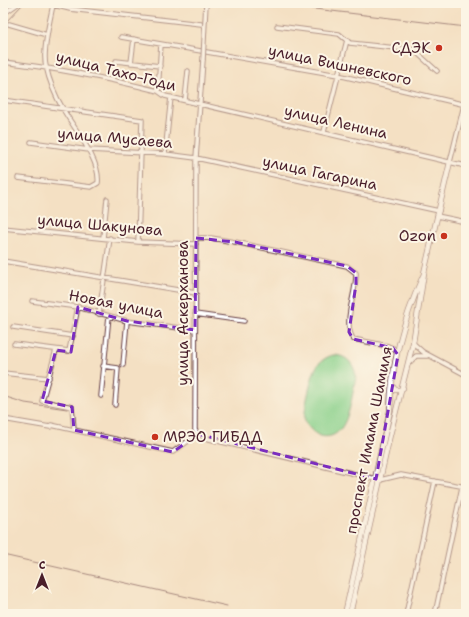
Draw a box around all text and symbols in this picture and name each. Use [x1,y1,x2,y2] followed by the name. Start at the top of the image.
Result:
[391,38,431,58] place label: СДЭК
[266,40,414,90] street label: улица Вишневского
[434,43,444,53] marker: СДЭК
[54,46,178,96] street label: улица Тахо-Годи
[282,100,390,144] street label: улица Ленина
[57,123,174,153] street label: улица Мусаева
[261,151,380,195] street label: улица Гагарина
[37,210,164,240] street label: улица Шакунова
[399,226,436,246] place label: Ozon
[439,231,449,241] marker: Ozon
[173,240,193,386] street label: улица Аскерханова
[67,285,166,323] street label: Новая улица
[341,345,397,535] street label: проспект Имама Шамиля
[163,427,263,447] place label: МРЭО ГИБДД
[150,432,160,442] marker: МРЭО ГИБДД
[22,555,62,595] north arrow
[39,558,46,573] text: С

